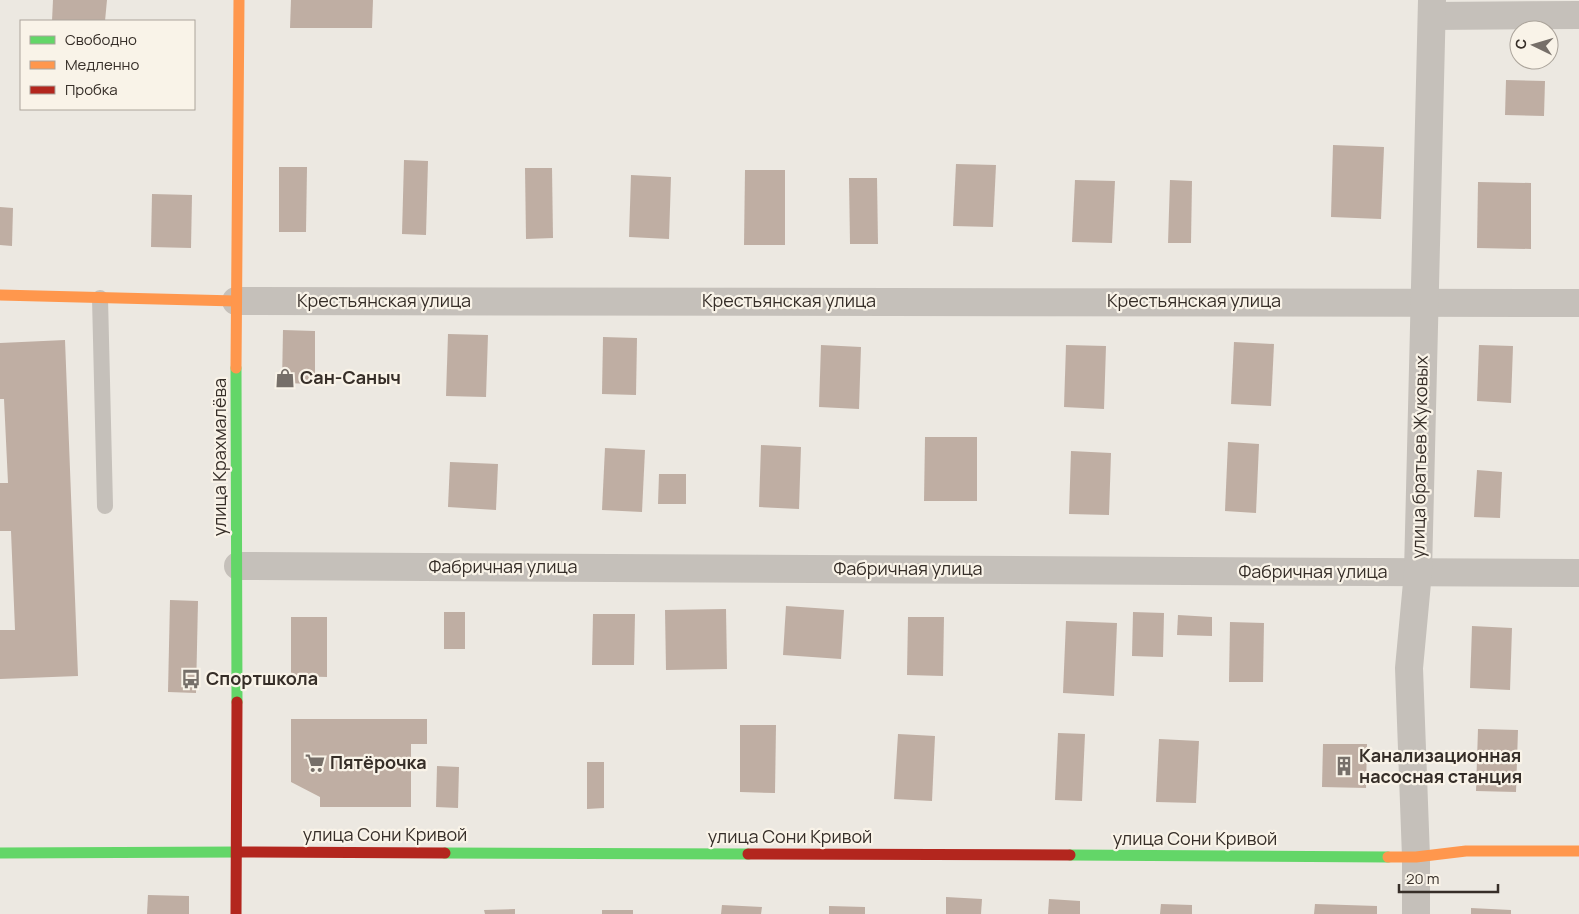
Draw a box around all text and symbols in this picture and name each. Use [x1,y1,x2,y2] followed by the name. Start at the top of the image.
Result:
[20,20,195,110] legend
[1509,20,1559,70] north arrow
[65,29,137,50] text: Свободно
[1511,38,1530,50] text: С
[65,54,139,75] text: Медленно
[65,79,118,100] text: Пробка
[297,288,471,312] street label: Крестьянская улица
[702,288,876,312] street label: Крестьянская улица
[1107,288,1281,312] street label: Крестьянская улица
[1405,355,1433,559] street label: улица братьев Жуковых
[300,365,401,389] place label: Сан-Саныч
[274,367,296,389] shop icon: Сан-Саныч
[207,378,231,536] street label: улица Крахмалёва
[428,554,578,578] street label: Фабричная улица
[833,556,983,580] street label: Фабричная улица
[1238,559,1388,583] street label: Фабричная улица
[206,666,318,690] place label: Спортшкола
[180,668,202,690] bus stop icon: Спортшкола
[1359,743,1522,788] place label: Канализационная насосная станция
[330,750,427,774] place label: Пятёрочка
[304,752,326,774] supermarket icon: Пятёрочка
[1333,755,1355,777] building icon: Канализационная насосная станция
[303,822,467,846] street label: улица Сони Кривой
[708,824,872,848] street label: улица Сони Кривой
[1113,826,1277,850] street label: улица Сони Кривой
[1399,862,1498,894] scale bar
[1406,868,1439,889] text: 20 m

